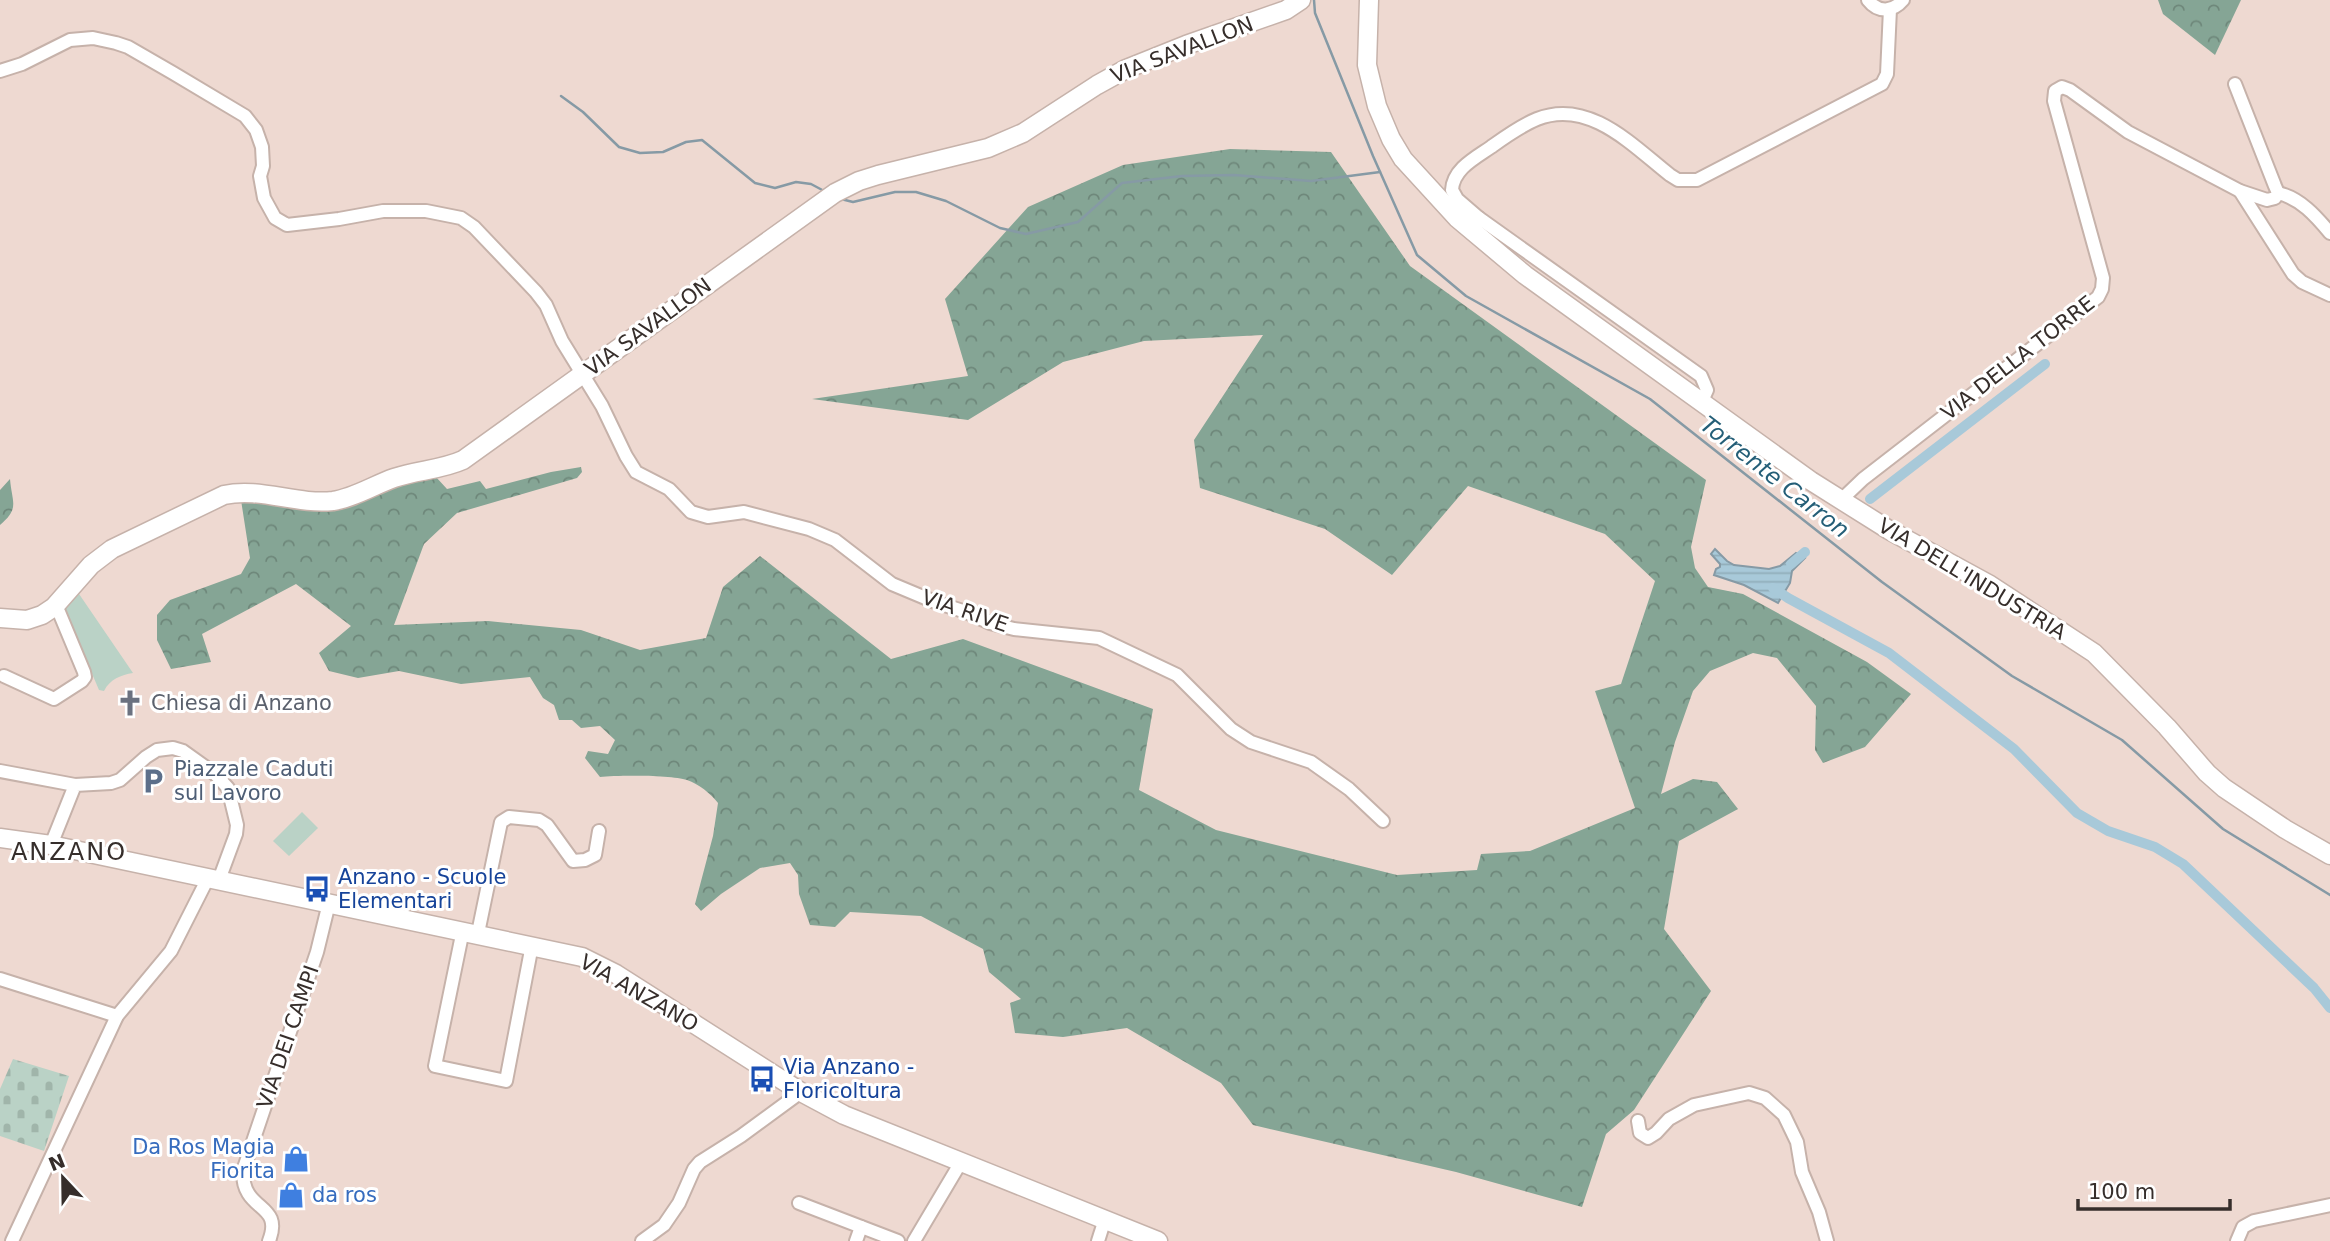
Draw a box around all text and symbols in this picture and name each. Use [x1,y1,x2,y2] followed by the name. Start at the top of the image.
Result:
[1107,12,1257,88] street label: VIA SAVALLON
[580,273,716,381] street label: VIA SAVALLON
[1937,291,2099,425] street label: VIA DELLA TORRE
[1696,411,1854,543] water label: Torrente Carron
[1874,513,2071,645] street label: VIA DELL'INDUSTRIA
[919,585,1011,637] street label: VIA RIVE
[115,688,145,718] church icon: Chiesa di Anzano
[151,691,332,715] place label: Chiesa di Anzano
[174,757,334,805] place label: Piazzale Caduti sul Lavoro
[138,766,168,796] parking icon: Piazzale Caduti sul Lavoro
[11,838,127,866] district label: ANZANO
[338,865,506,913] place label: Anzano - Scuole Elementari
[302,874,332,904] bus stop icon: Anzano - Scuole Elementari
[576,949,702,1037] street label: VIA ANZANO
[252,962,324,1112] street label: VIA DEI CAMPI
[783,1055,914,1103] place label: Via Anzano - Floricoltura
[747,1064,777,1094] bus stop icon: Via Anzano - Floricoltura
[132,1135,275,1183] place label: Da Ros Magia Fiorita
[28,1143,98,1213] north arrow
[281,1144,311,1174] shop icon: Da Ros Magia Fiorita
[45,1149,68,1175] text: N
[2078,1168,2230,1212] scale bar
[276,1180,306,1210] shop icon: da ros
[2088,1180,2155,1204] text: 100 m
[312,1183,377,1207] place label: da ros

